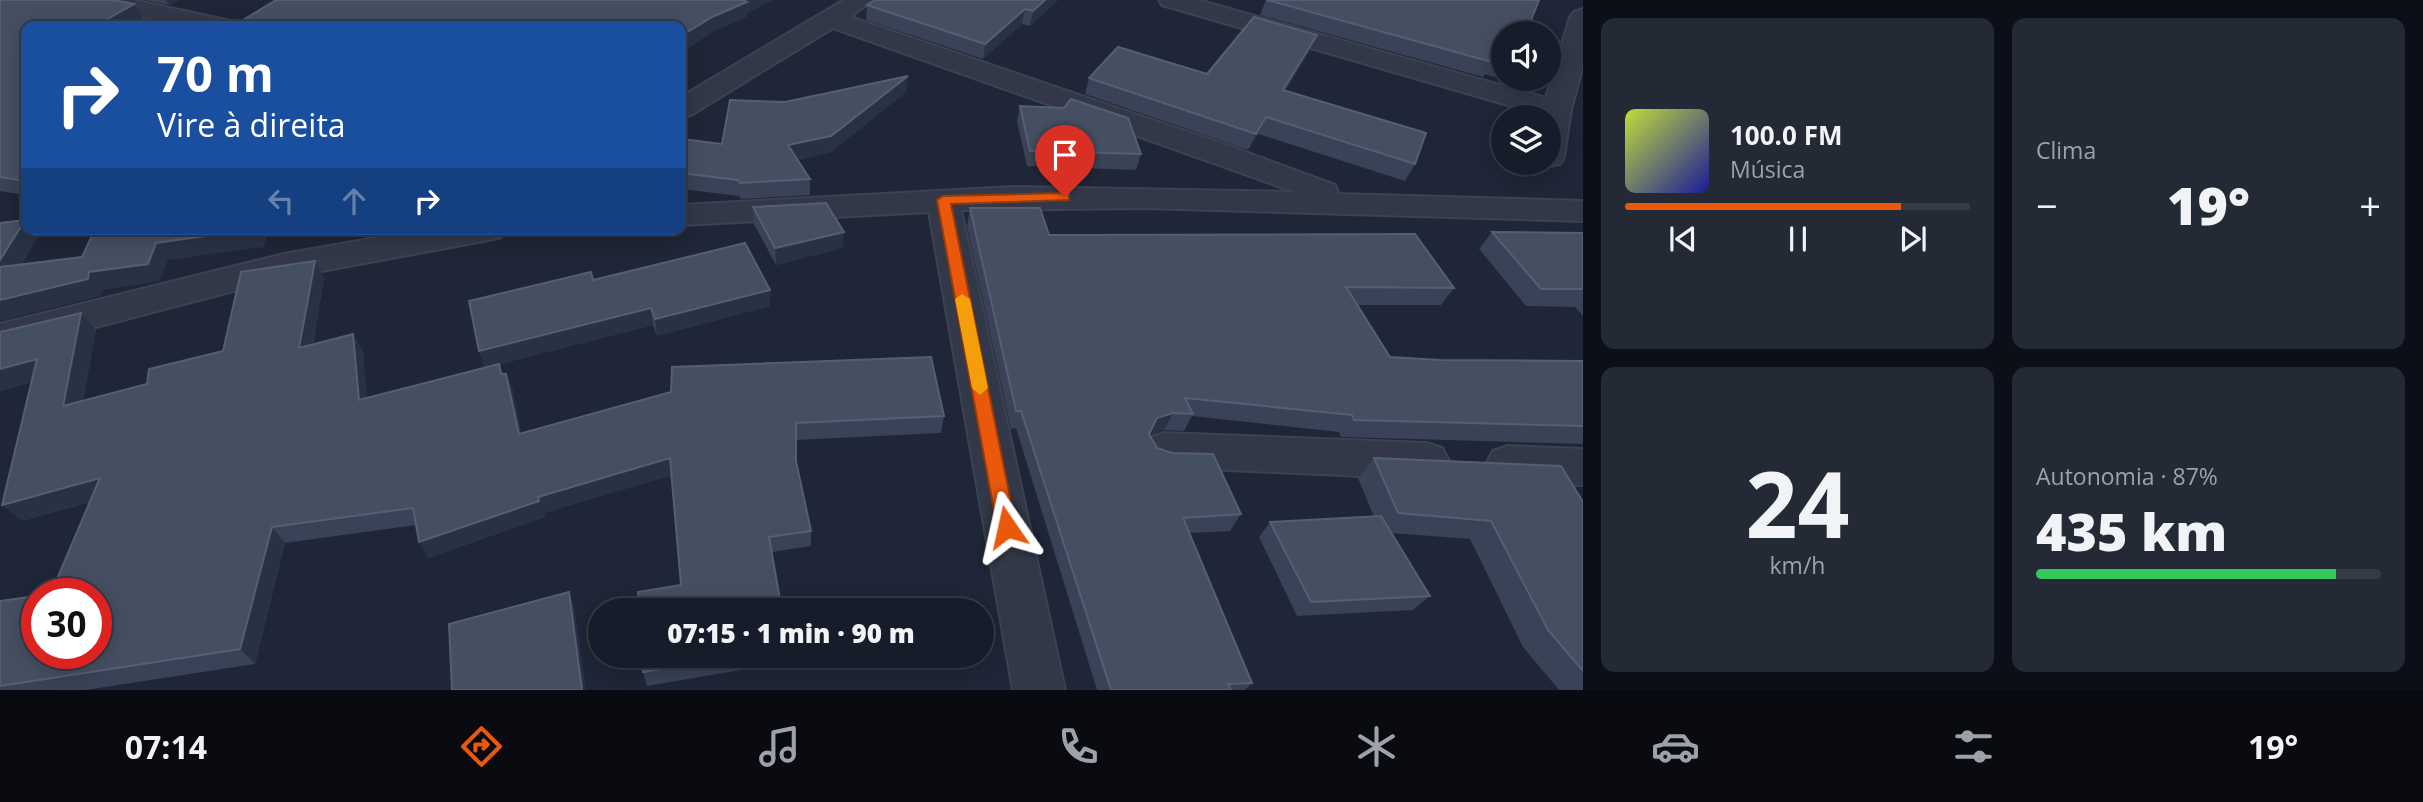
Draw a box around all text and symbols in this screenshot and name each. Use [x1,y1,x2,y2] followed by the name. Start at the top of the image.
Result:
[1491,21,1561,175] map controls
[1491,21,1561,91] button: sound
[157,40,274,106] text: 70 m
[42,49,133,140] icon: right
[157,103,346,146] text: Vire à direita
[1491,105,1561,175] button: layers
[1730,117,1842,153] text: 100.0 FM
[1035,125,1095,197] pin
[2036,134,2096,166] text: Clima
[1046,136,1084,174] icon: arrive
[1730,153,1805,185] text: Música
[2167,169,2250,240] text: 19°
[2036,179,2058,231] text: −
[2359,179,2381,231] text: +
[262,182,300,220] icon: left
[335,182,373,220] icon: ahead
[408,182,446,220] icon: right
[1664,220,1702,258] icon: previous
[1779,220,1817,258] icon: pause
[1894,220,1932,258] icon: next
[1745,441,1850,565] text: 24
[2036,460,2218,492] text: Autonomia · 87%
[970,490,1044,564] position arrow
[2036,495,2227,566] text: 435 km
[1770,549,1825,581] text: km/h
[21,578,112,669] speed limit sign: 30
[667,615,915,651] text: 07:15 · 1 min · 90 m
[457,722,506,771] icon: directions
[755,722,804,771] icon: music
[1054,722,1103,771] icon: phone
[1352,722,1401,771] icon: climate
[1651,722,1700,771] icon: car
[1949,722,1998,771] icon: filters
[125,725,207,768] text: 07:14
[2248,725,2298,768] text: 19°

